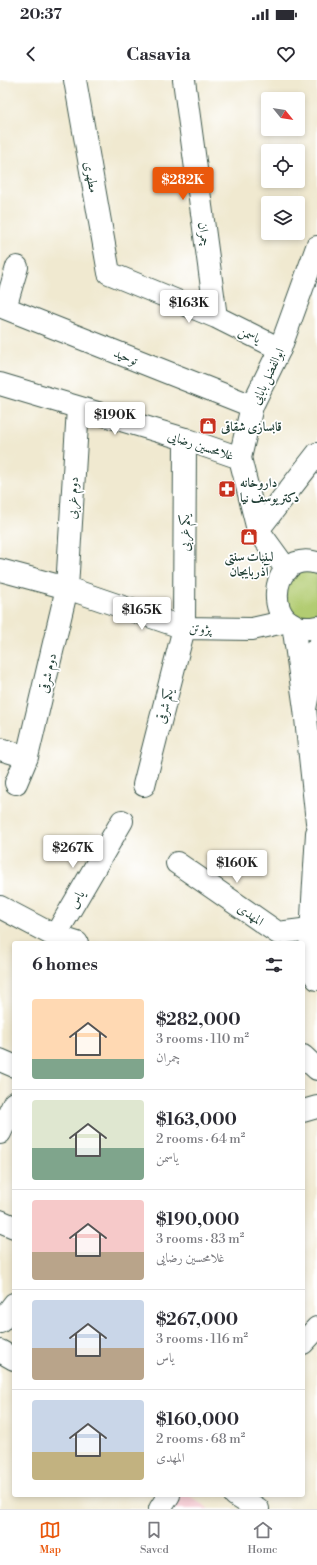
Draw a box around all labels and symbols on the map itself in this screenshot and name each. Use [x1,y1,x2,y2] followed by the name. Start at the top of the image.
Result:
[261,92,305,136] north arrow
[80,160,102,194] street label: مطهری
[155,167,211,201] pin: $282K
[194,221,214,247] street label: چمران
[161,290,217,324] pin: $163K
[235,323,265,349] street label: یاسمن
[111,345,141,369] street label: توحید
[248,345,289,408] street label: ابوالفضل بابایی
[87,402,143,436] pin: $190K
[198,416,218,436] shop icon: قابسازی شقاقی
[220,419,282,435] place label: قابسازی شقاقی
[166,428,236,464] street label: غلامحسین رضایی
[240,475,299,506] place label: داروخانه دکتر یوسف نیا
[64,476,85,520] street label: دوم غربی
[217,479,237,499] pharmacy icon: داروخانه دکتر یوسف نیا
[177,513,197,552] street label: یکم غربی
[239,527,259,547] shop icon: لبنیات سنتی آذربایجان
[225,549,273,580] place label: لبنیات سنتی آذربایجان
[114,597,170,631] pin: $165K
[189,621,213,638] street label: پژوتن
[36,652,63,695] street label: دوم شرقی
[153,686,181,726] street label: یکم شرقی
[45,835,101,869] pin: $267K
[209,850,265,884] pin: $160K
[65,886,89,911] street label: یاس
[234,900,267,930] street label: المهدی

